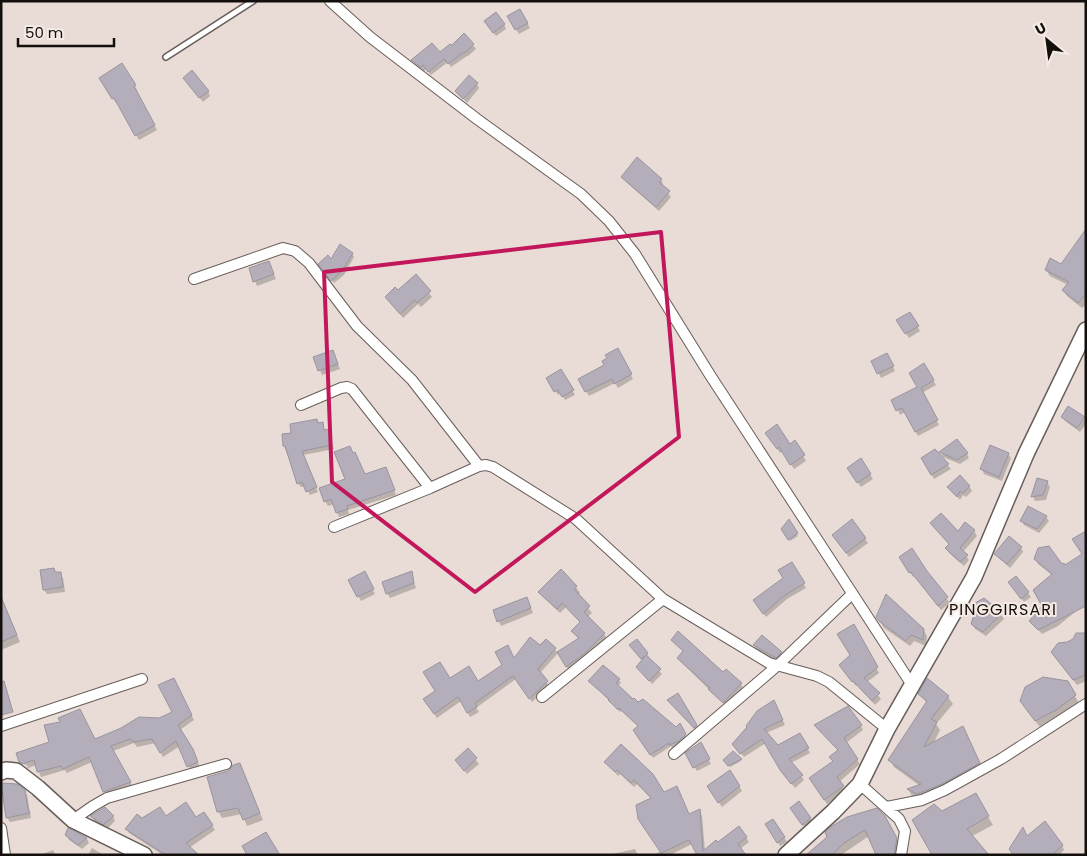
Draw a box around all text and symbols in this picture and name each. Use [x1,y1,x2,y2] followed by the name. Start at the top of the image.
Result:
[18,15,114,47] scale bar
[1022,15,1072,65] north arrow
[1032,17,1050,40] text: U
[25,22,63,43] text: 50 m
[949,598,1057,621] district label: PINGGIRSARI

